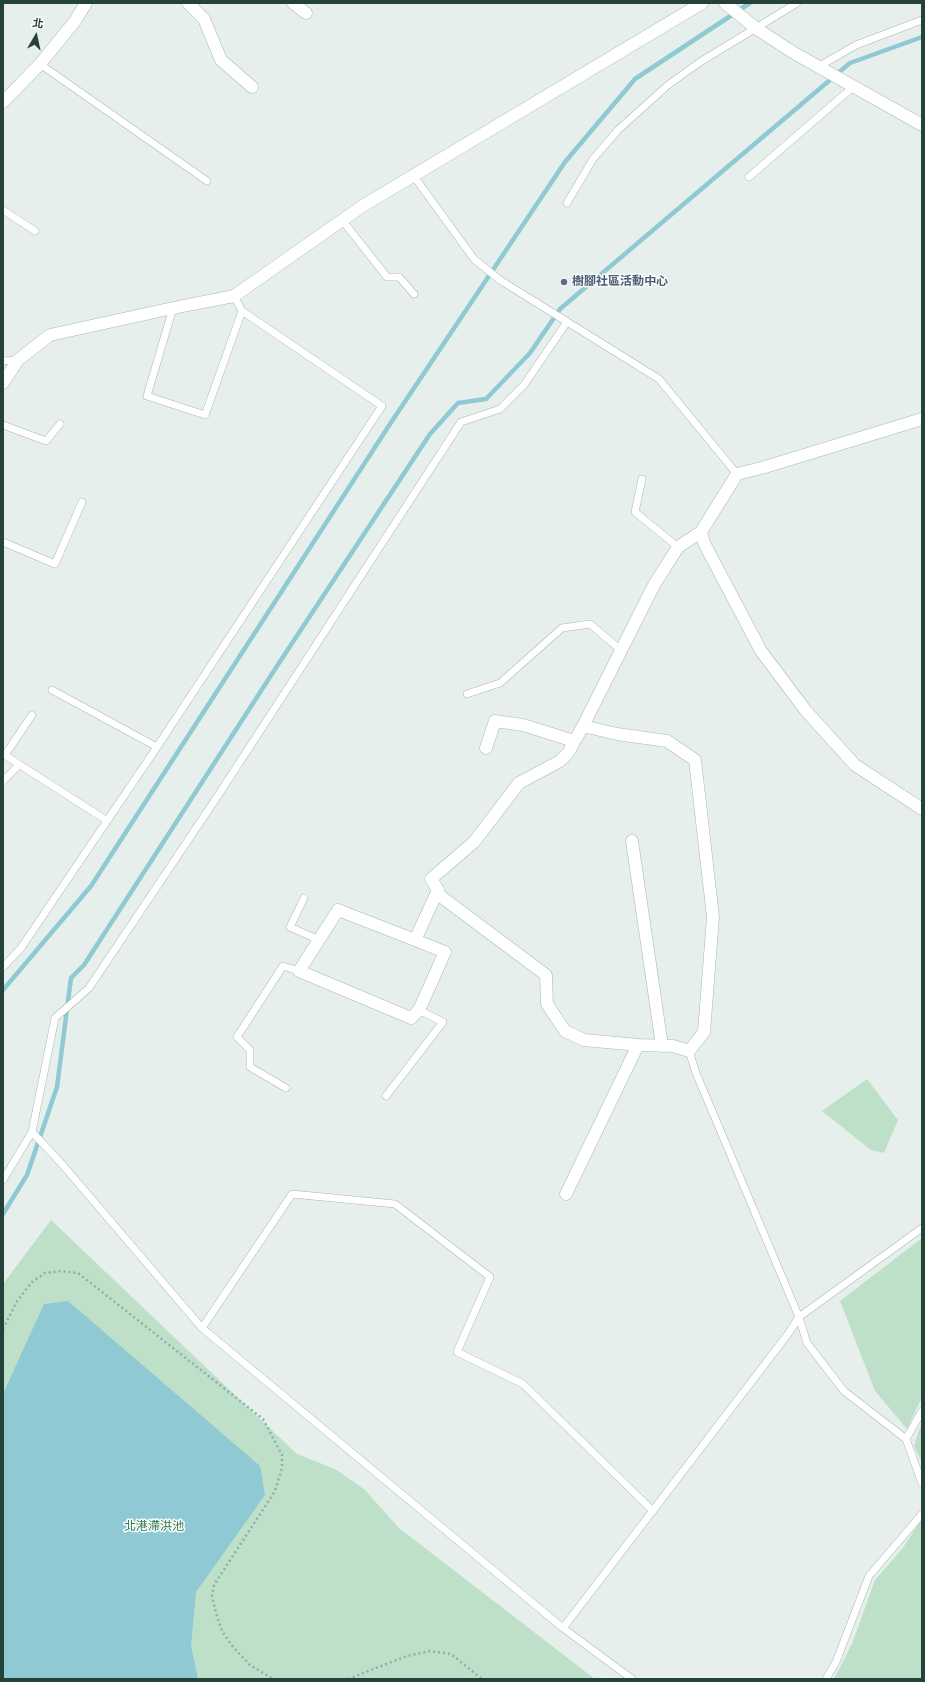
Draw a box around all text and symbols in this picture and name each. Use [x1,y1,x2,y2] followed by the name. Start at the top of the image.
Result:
[16,16,56,56] north arrow
[32,16,44,31] text: 北
[572,275,668,289] place label: 樹腳社區活動中心
[559,277,569,287] marker: 樹腳社區活動中心
[124,1520,184,1534] park label: 北港滯洪池

